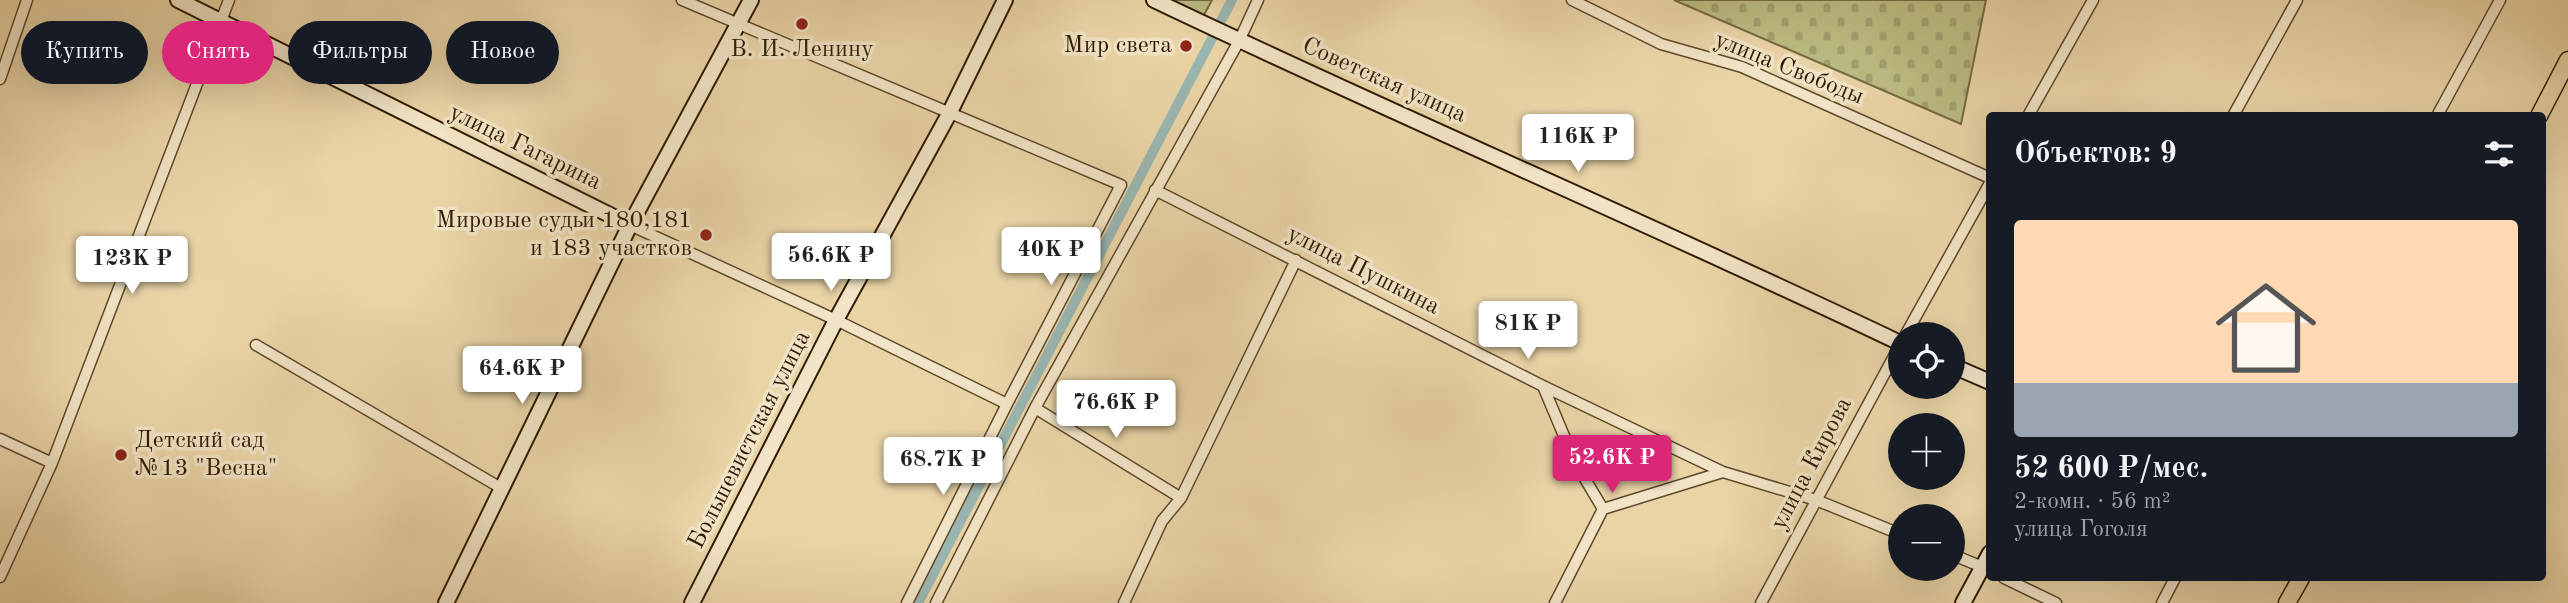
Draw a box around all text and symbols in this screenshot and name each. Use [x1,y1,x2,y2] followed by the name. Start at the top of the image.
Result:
[794,16,810,32] marker: В. И. Ленину
[21,21,148,84] chip: Купить
[162,21,274,84] chip: Снять
[288,21,432,84] chip: Фильтры
[446,21,559,84] chip: Новое
[1711,28,1867,110] street label: улица Свободы
[1064,34,1172,58] place label: Мир света
[1298,34,1470,128] street label: Советская улица
[730,38,874,62] place label: В. И. Ленину
[1178,38,1194,54] marker: Мир света
[445,101,605,195] street label: улица Гагарина
[1521,114,1635,174] pin: 116K ₽
[1538,125,1618,148] text: 116K ₽
[2480,135,2518,173] icon: filters
[2014,139,2177,169] text: Объектов: 9
[436,209,692,261] place label: Мировые судьи 180,181 и 183 участков
[1283,222,1443,320] street label: улица Пушкина
[698,227,714,243] marker: Мировые судьи 180,181 и 183 участков
[1002,228,1100,287] pin: 40K ₽
[766,233,896,293] pin: 56.6K ₽
[75,236,189,296] pin: 123K ₽
[1018,238,1084,261] text: 40K ₽
[788,244,874,267] text: 56.6K ₽
[92,247,172,270] text: 123K ₽
[2203,265,2329,391] icon: home
[1479,302,1577,361] pin: 81K ₽
[1495,312,1561,335] text: 81K ₽
[1888,322,1965,581] map controls
[1888,322,1965,399] button: locate
[684,327,816,553] street label: Большевистская улица
[457,346,587,406] pin: 64.6K ₽
[479,357,565,380] text: 64.6K ₽
[1051,380,1181,440] pin: 76.6K ₽
[1073,391,1159,414] text: 76.6K ₽
[1767,394,1857,534] street label: улица Кирова
[1888,413,1965,490] button: +
[135,429,277,481] place label: Детский сад №13 "Весна"
[1547,435,1677,495] pin: 52.6K ₽
[878,438,1008,497] pin: 68.7K ₽
[1569,446,1655,469] text: 52.6K ₽
[113,447,129,463] marker: Детский сад №13 "Весна"
[900,448,986,471] text: 68.7K ₽
[2014,454,2208,484] text: 52 600 ₽/мес.
[2014,490,2171,513] text: 2-комн. · 56 m²
[1888,504,1965,581] button: −
[2014,518,2148,541] text: улица Гоголя

